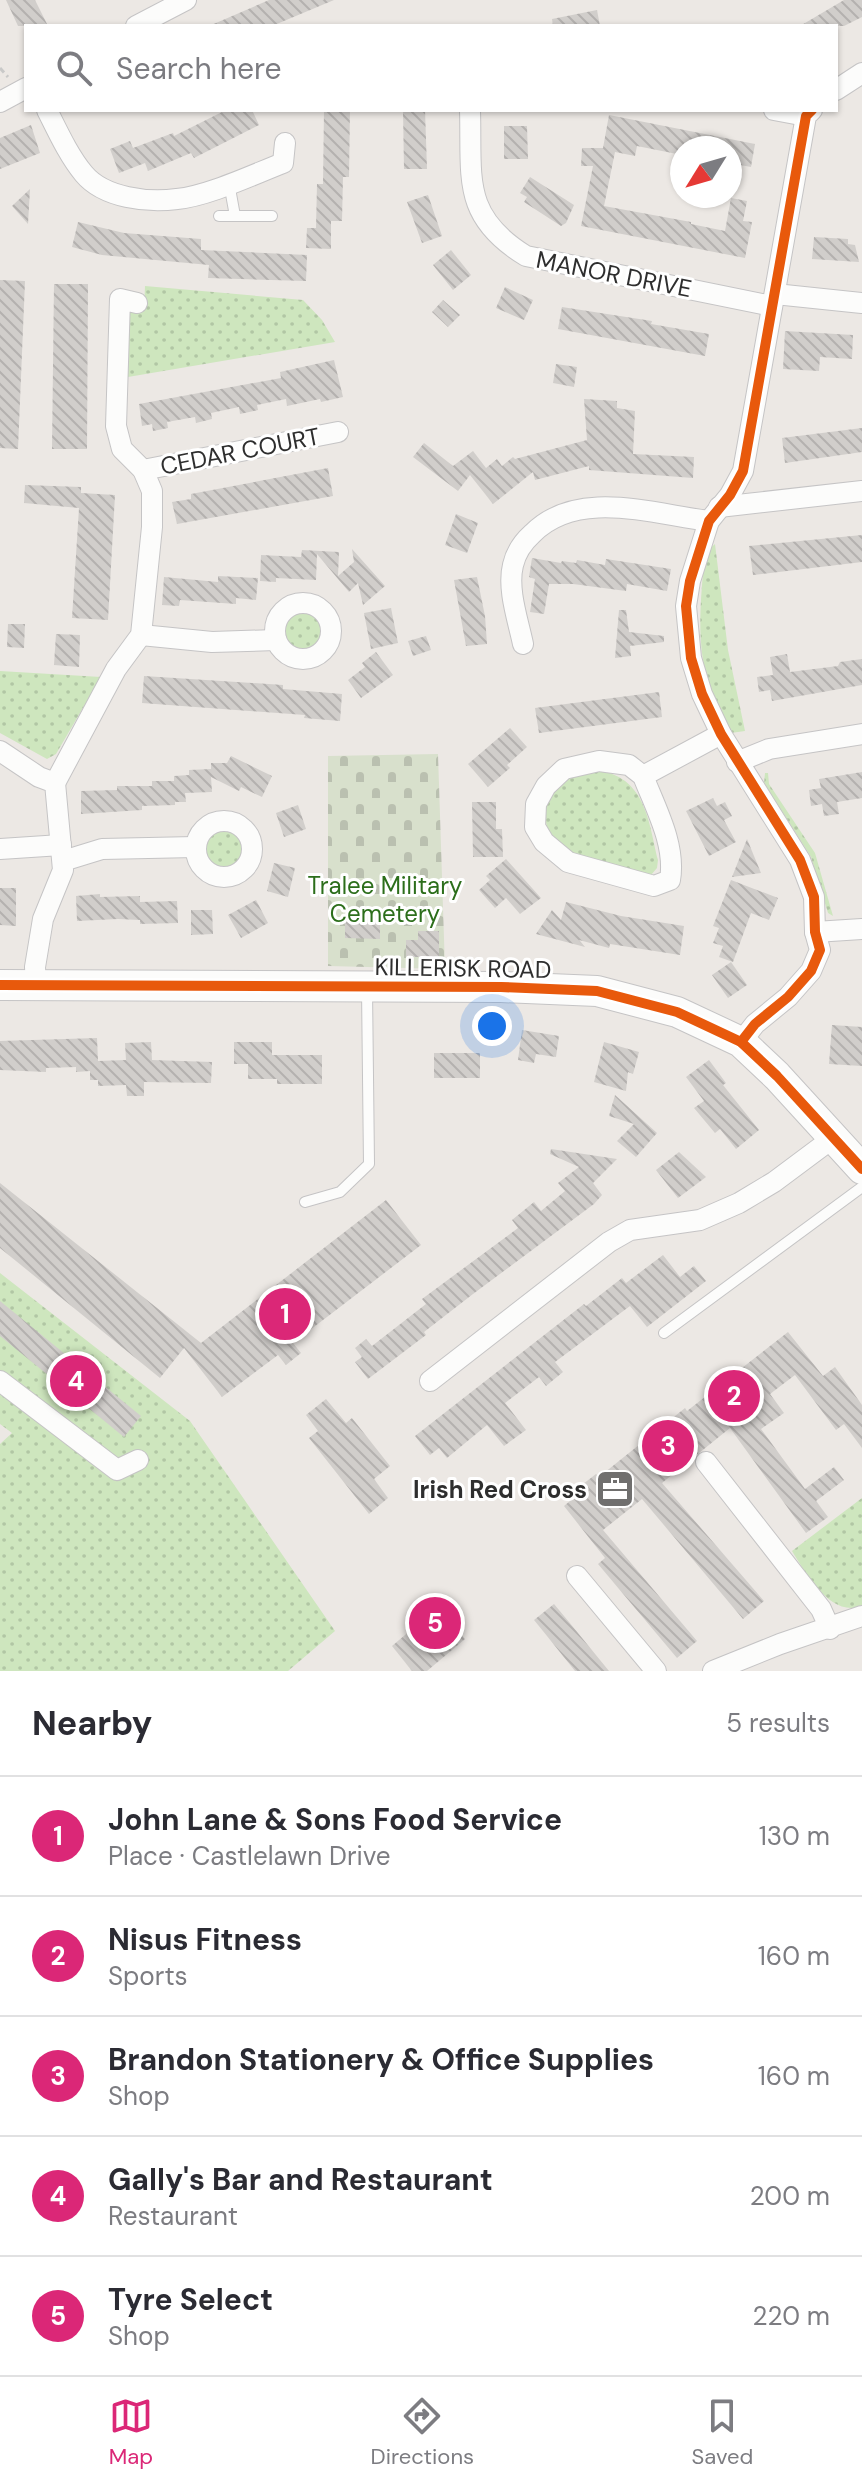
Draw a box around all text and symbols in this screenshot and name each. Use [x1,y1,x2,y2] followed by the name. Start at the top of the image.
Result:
[24,24,838,112] search box
[52,46,96,90] icon: search
[116,49,282,88] text: Search here
[670,136,742,208] north arrow
[534,244,694,304] street label: MANOR DRIVE
[158,420,322,482] street label: CEDAR COURT
[308,870,462,929] park label: Tralee Military Cemetery
[374,951,552,985] street label: KILLERISK ROAD
[472,1006,512,1046] your location
[259,1284,311,1344] pin: 1
[50,1351,102,1411] pin: 4
[708,1366,760,1426] pin: 2
[642,1416,694,1476] pin: 3
[594,1468,636,1510] office icon: Irish Red Cross
[413,1474,587,1505] place label: Irish Red Cross
[409,1593,461,1653] pin: 5
[32,1701,152,1746] text: Nearby
[726,1706,830,1740] text: 5 results
[108,1800,562,1839] text: John Lane & Sons Food Service
[53,1819,63,1853] text: 1
[759,1819,830,1853] text: 130 m
[108,1839,391,1873] text: Place · Castlelawn Drive
[108,1920,302,1959] text: Nisus Fitness
[50,1939,66,1973] text: 2
[758,1939,830,1973] text: 160 m
[108,1959,188,1993] text: Sports
[108,2040,654,2079] text: Brandon Stationery & Office Supplies
[50,2059,66,2093] text: 3
[758,2059,830,2093] text: 160 m
[108,2079,170,2113] text: Shop
[108,2160,493,2199] text: Gally's Bar and Restaurant
[50,2179,66,2213] text: 4
[750,2179,830,2213] text: 200 m
[108,2199,238,2233] text: Restaurant
[108,2280,273,2319] text: Tyre Select
[50,2299,66,2333] text: 5
[752,2299,830,2333] text: 220 m
[108,2319,170,2353] text: Shop
[109,2394,153,2471] tab: Map
[371,2394,474,2471] tab: Directions
[692,2394,753,2471] tab: Saved

